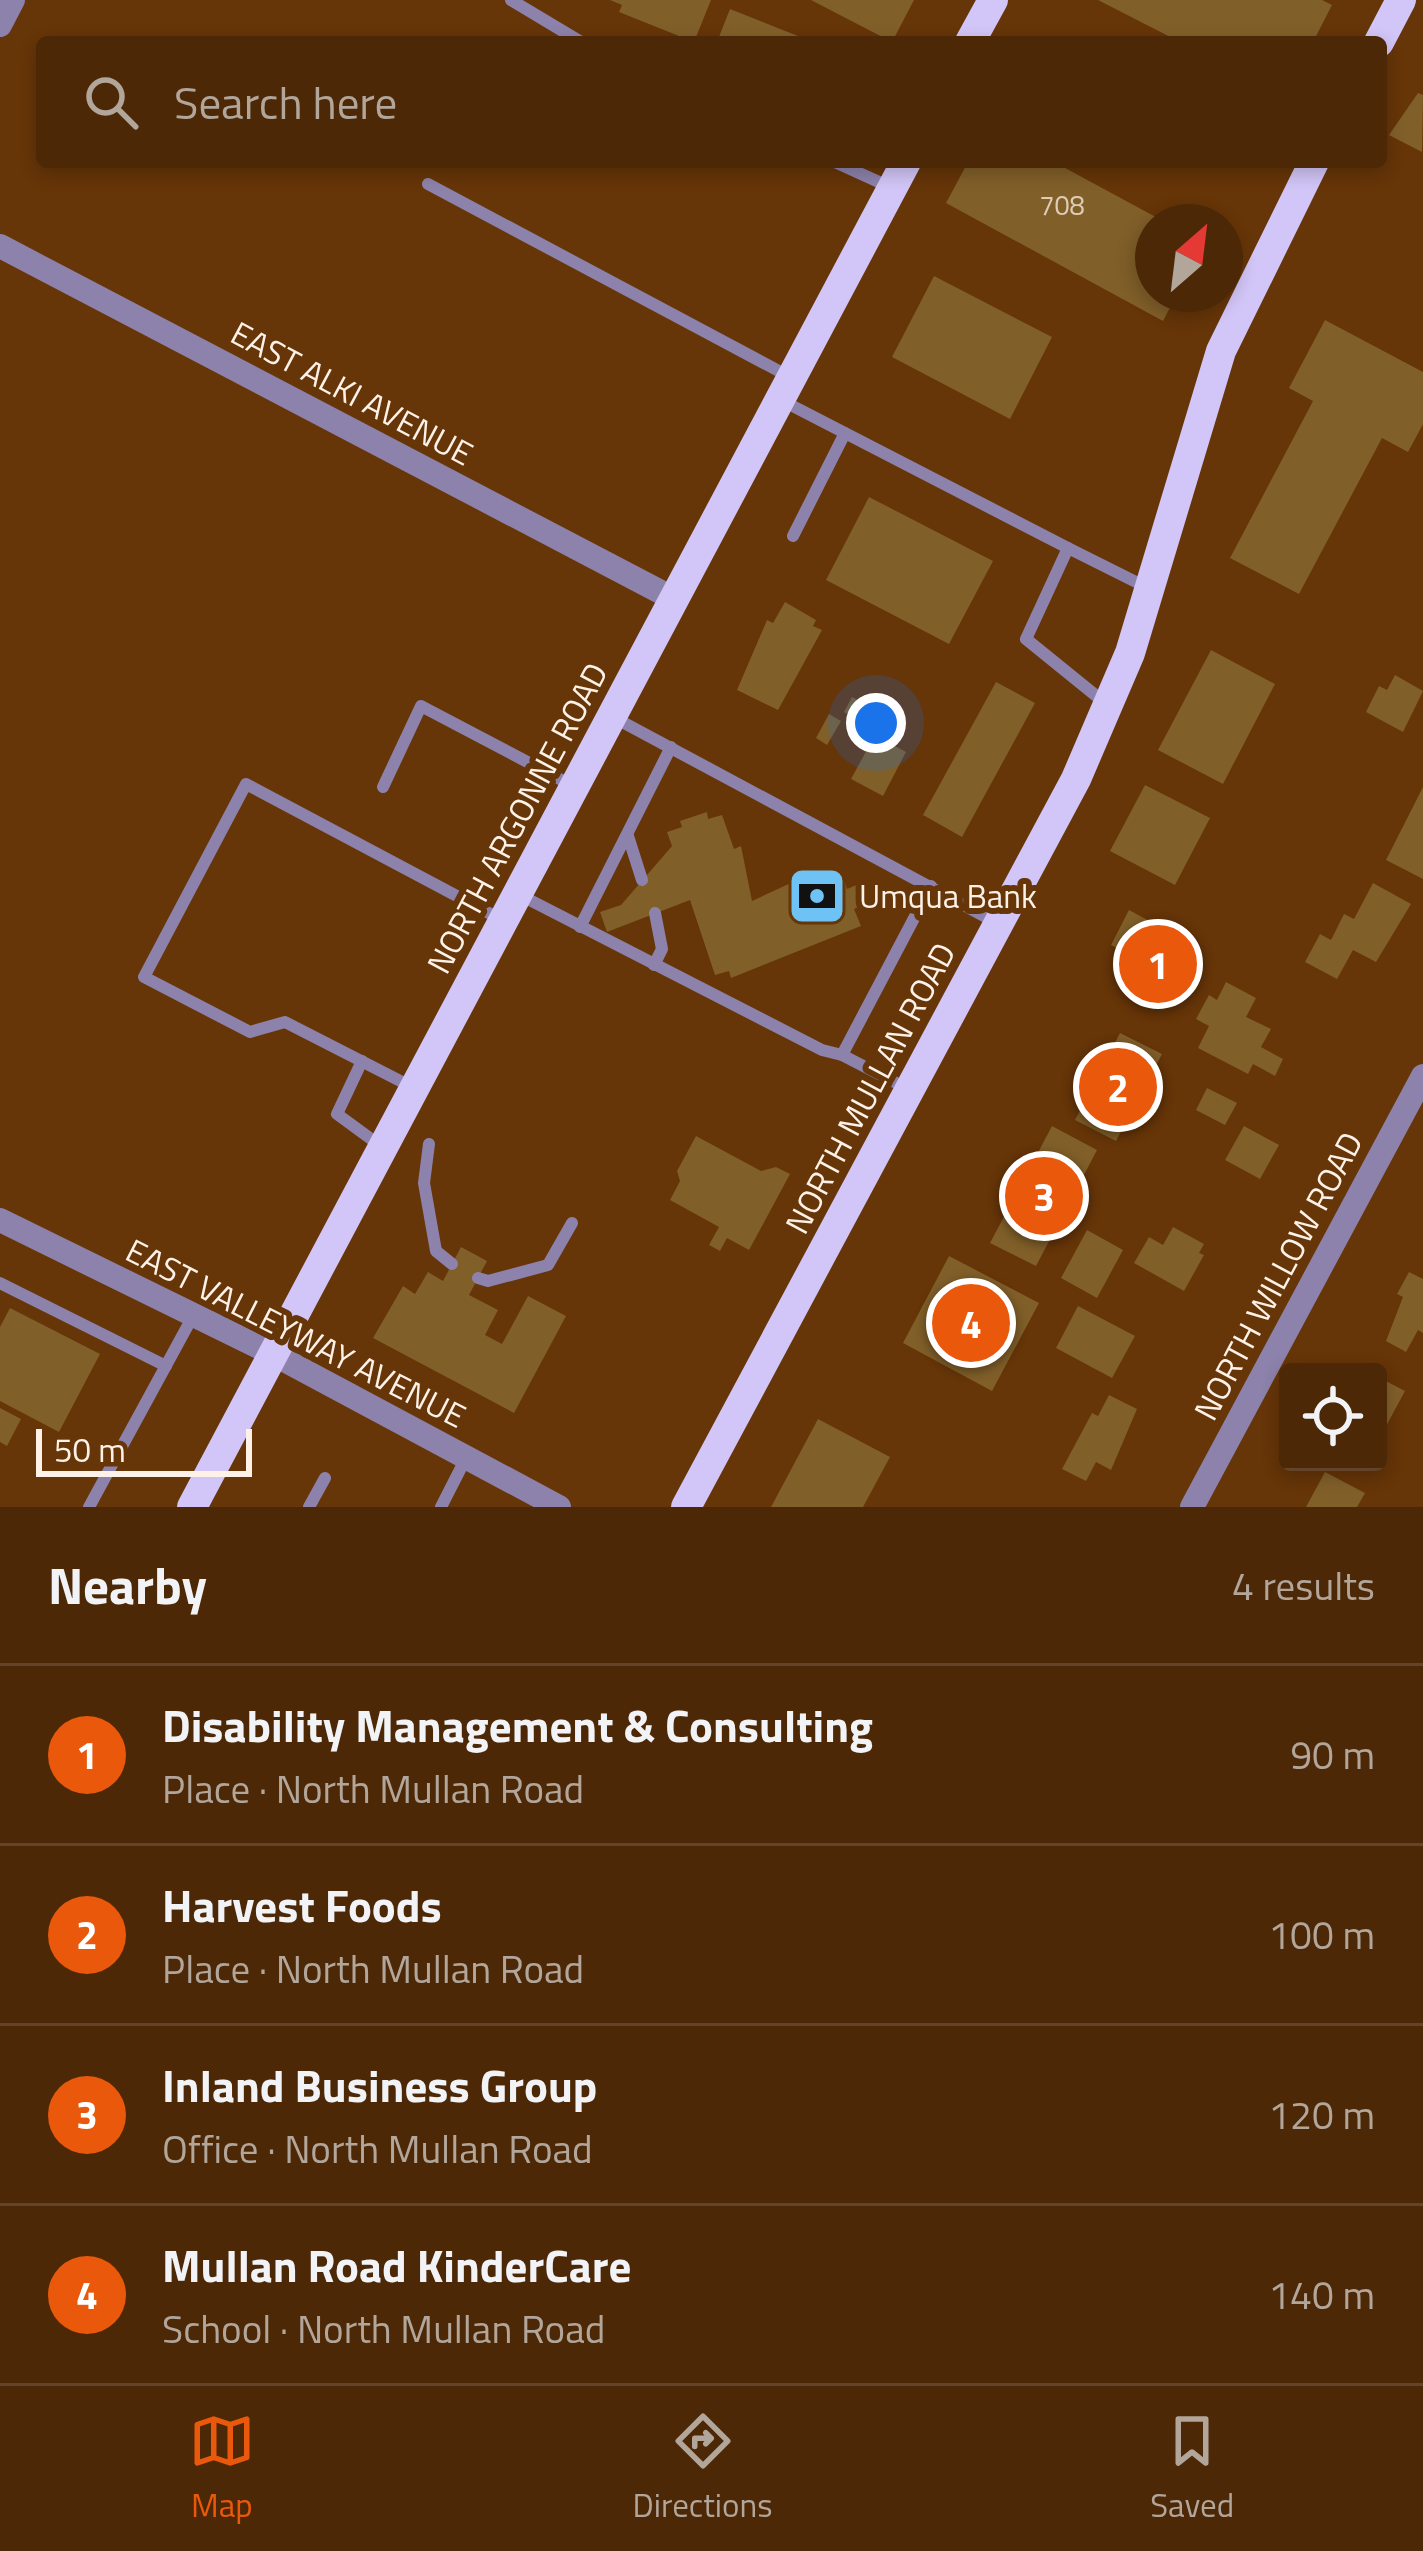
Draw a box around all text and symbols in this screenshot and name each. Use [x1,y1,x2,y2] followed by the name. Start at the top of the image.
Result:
[36,36,1387,168] search box
[174,68,397,136] text: Search here
[78,69,144,135] icon: search
[1039,184,1085,225] house number: 708
[1135,204,1243,312] north arrow
[222,308,482,478] street label: EAST ALKI AVENUE
[414,654,620,982] street label: NORTH ARGONNE ROAD
[846,693,906,753] your location
[786,865,848,927] bank icon: Umqua Bank
[859,871,1037,921] place label: Umqua Bank
[1119,919,1197,1009] pin: 1
[772,933,968,1243] street label: NORTH MULLAN ROAD
[1079,1042,1157,1132] pin: 2
[1181,1123,1375,1429] street label: NORTH WILLOW ROAD
[1005,1151,1083,1241] pin: 3
[117,1226,475,1440] street label: EAST VALLEYWAY AVENUE
[932,1278,1010,1368] pin: 4
[1279,1363,1387,1471] map controls
[1279,1363,1387,1471] button: locate
[36,1423,252,1476] scale bar
[54,1425,126,1475] text: 50 m
[48,1546,207,1624] text: Nearby
[1232,1556,1375,1615] text: 4 results
[162,1691,873,1759] text: Disability Management & Consulting
[76,1725,98,1784] text: 1
[1290,1725,1375,1784] text: 90 m
[162,1759,584,1818] text: Place · North Mullan Road
[162,1871,442,1939] text: Harvest Foods
[76,1905,98,1964] text: 2
[1268,1905,1375,1964] text: 100 m
[162,1939,584,1998] text: Place · North Mullan Road
[162,2051,597,2119] text: Inland Business Group
[76,2085,98,2144] text: 3
[1268,2085,1375,2144] text: 120 m
[162,2119,593,2178] text: Office · North Mullan Road
[162,2231,631,2299] text: Mullan Road KinderCare
[76,2265,98,2324] text: 4
[1268,2265,1375,2324] text: 140 m
[162,2299,605,2358] text: School · North Mullan Road
[189,2408,255,2530] tab: Map
[633,2408,772,2530] tab: Directions
[1150,2408,1234,2530] tab: Saved

